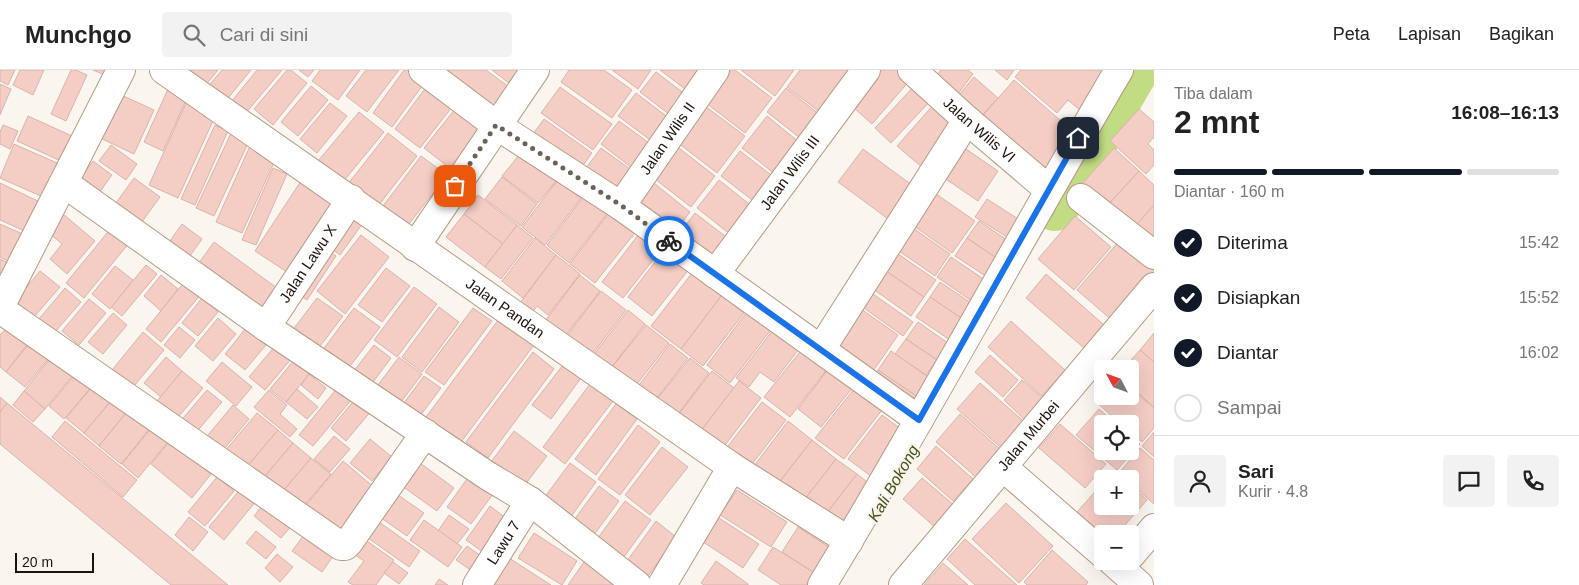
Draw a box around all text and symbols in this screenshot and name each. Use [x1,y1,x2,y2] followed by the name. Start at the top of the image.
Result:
[162,12,512,57] search box
[25,21,132,48] text: Munchgo
[180,21,208,49] icon: search
[220,24,308,45] text: Cari di sini
[1333,24,1370,44] text: Peta
[1398,24,1461,44] text: Lapisan
[1489,24,1554,44] text: Bagikan
[1174,85,1253,102] text: Tiba dalam
[940,94,1019,165] street label: Jalan Wilis VI
[636,99,698,178] street label: Jalan Wilis II
[1451,102,1559,123] text: 16:08–16:13
[1174,104,1259,140] text: 2 mnt
[1057,117,1099,159] pin
[1064,124,1092,152] icon: home
[756,132,823,213] street label: Jalan Wilis III
[434,165,476,207] pin
[441,172,469,200] icon: bag
[1174,183,1284,200] text: Diantar · 160 m
[644,216,694,266] courier
[276,221,340,306] street label: Jalan Lawu X
[655,227,683,255] icon: bike
[1174,229,1202,257] icon: check
[1217,232,1288,253] text: Diterima
[1519,234,1559,251] text: 15:42
[463,275,548,341] street label: Jalan Pandan
[1174,284,1202,312] icon: check
[1217,287,1300,308] text: Disiapkan
[1519,289,1559,306] text: 15:52
[1174,339,1202,367] icon: check
[1217,342,1278,363] text: Diantar
[1519,344,1559,361] text: 16:02
[1094,360,1139,405] north arrow
[1094,360,1139,570] map controls
[994,397,1062,474] street label: Jalan Murbei
[1217,397,1281,418] text: Sampai
[1094,415,1139,460] button: locate
[865,442,922,524] water label: Kali Bokong
[1174,455,1226,507] button: person
[1443,455,1495,507] button: chat
[1507,455,1559,507] button: phone
[1238,461,1274,482] text: Sari
[1094,470,1139,515] button: +
[1238,483,1308,500] text: Kurir · 4.8
[483,517,523,567] street label: Lawu 7
[1094,525,1139,570] button: −
[15,550,94,573] scale bar
[22,554,53,570] text: 20 m

